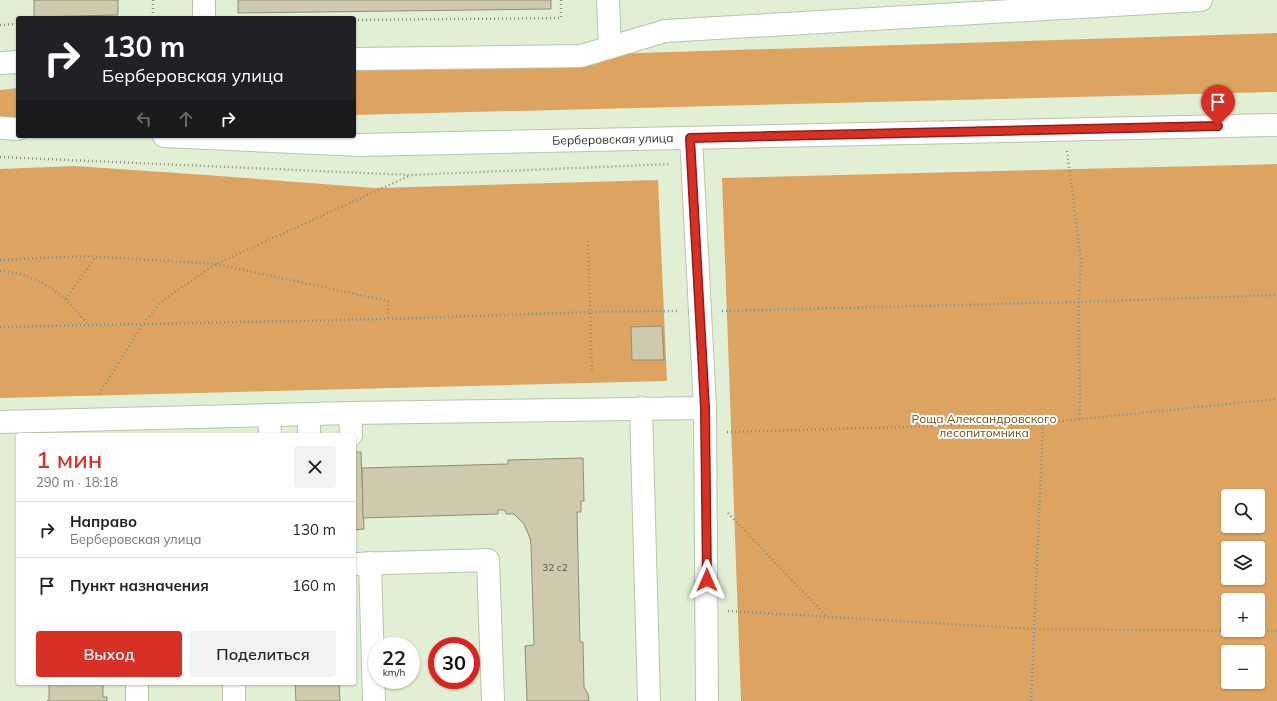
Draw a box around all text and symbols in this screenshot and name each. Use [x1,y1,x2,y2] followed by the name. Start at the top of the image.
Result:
[102,29,185,64] text: 130 m
[36,32,88,84] icon: right
[102,64,284,87] text: Берберовская улица
[1201,85,1235,126] pin
[1207,91,1229,113] icon: arrive
[133,108,155,130] icon: left
[175,108,197,130] icon: ahead
[217,108,239,130] icon: right
[552,130,674,148] street label: Берберовская улица
[912,411,1056,440] park label: Роща Александровского лесопитомника
[36,444,102,474] text: 1 мин
[294,446,336,488] button: close
[36,474,118,490] text: 290 m · 18:18
[1221,489,1265,689] map controls
[1221,489,1265,533] button: search
[70,512,137,531] text: Направо
[36,519,58,541] icon: right
[292,520,336,539] text: 130 m
[70,531,201,547] text: Берберовская улица
[1221,541,1265,585] button: layers
[686,559,728,601] position arrow
[542,561,568,574] house number: 32 с2
[36,575,58,597] icon: arrive
[70,576,209,595] text: Пункт назначения
[292,576,336,595] text: 160 m
[1221,593,1265,637] button: +
[36,631,182,677] button: Выход
[190,631,336,677] button: Поделиться
[428,637,480,689] speed limit sign: 30
[382,645,406,670] text: 22
[1221,645,1265,689] button: −
[383,666,405,679] text: km/h

